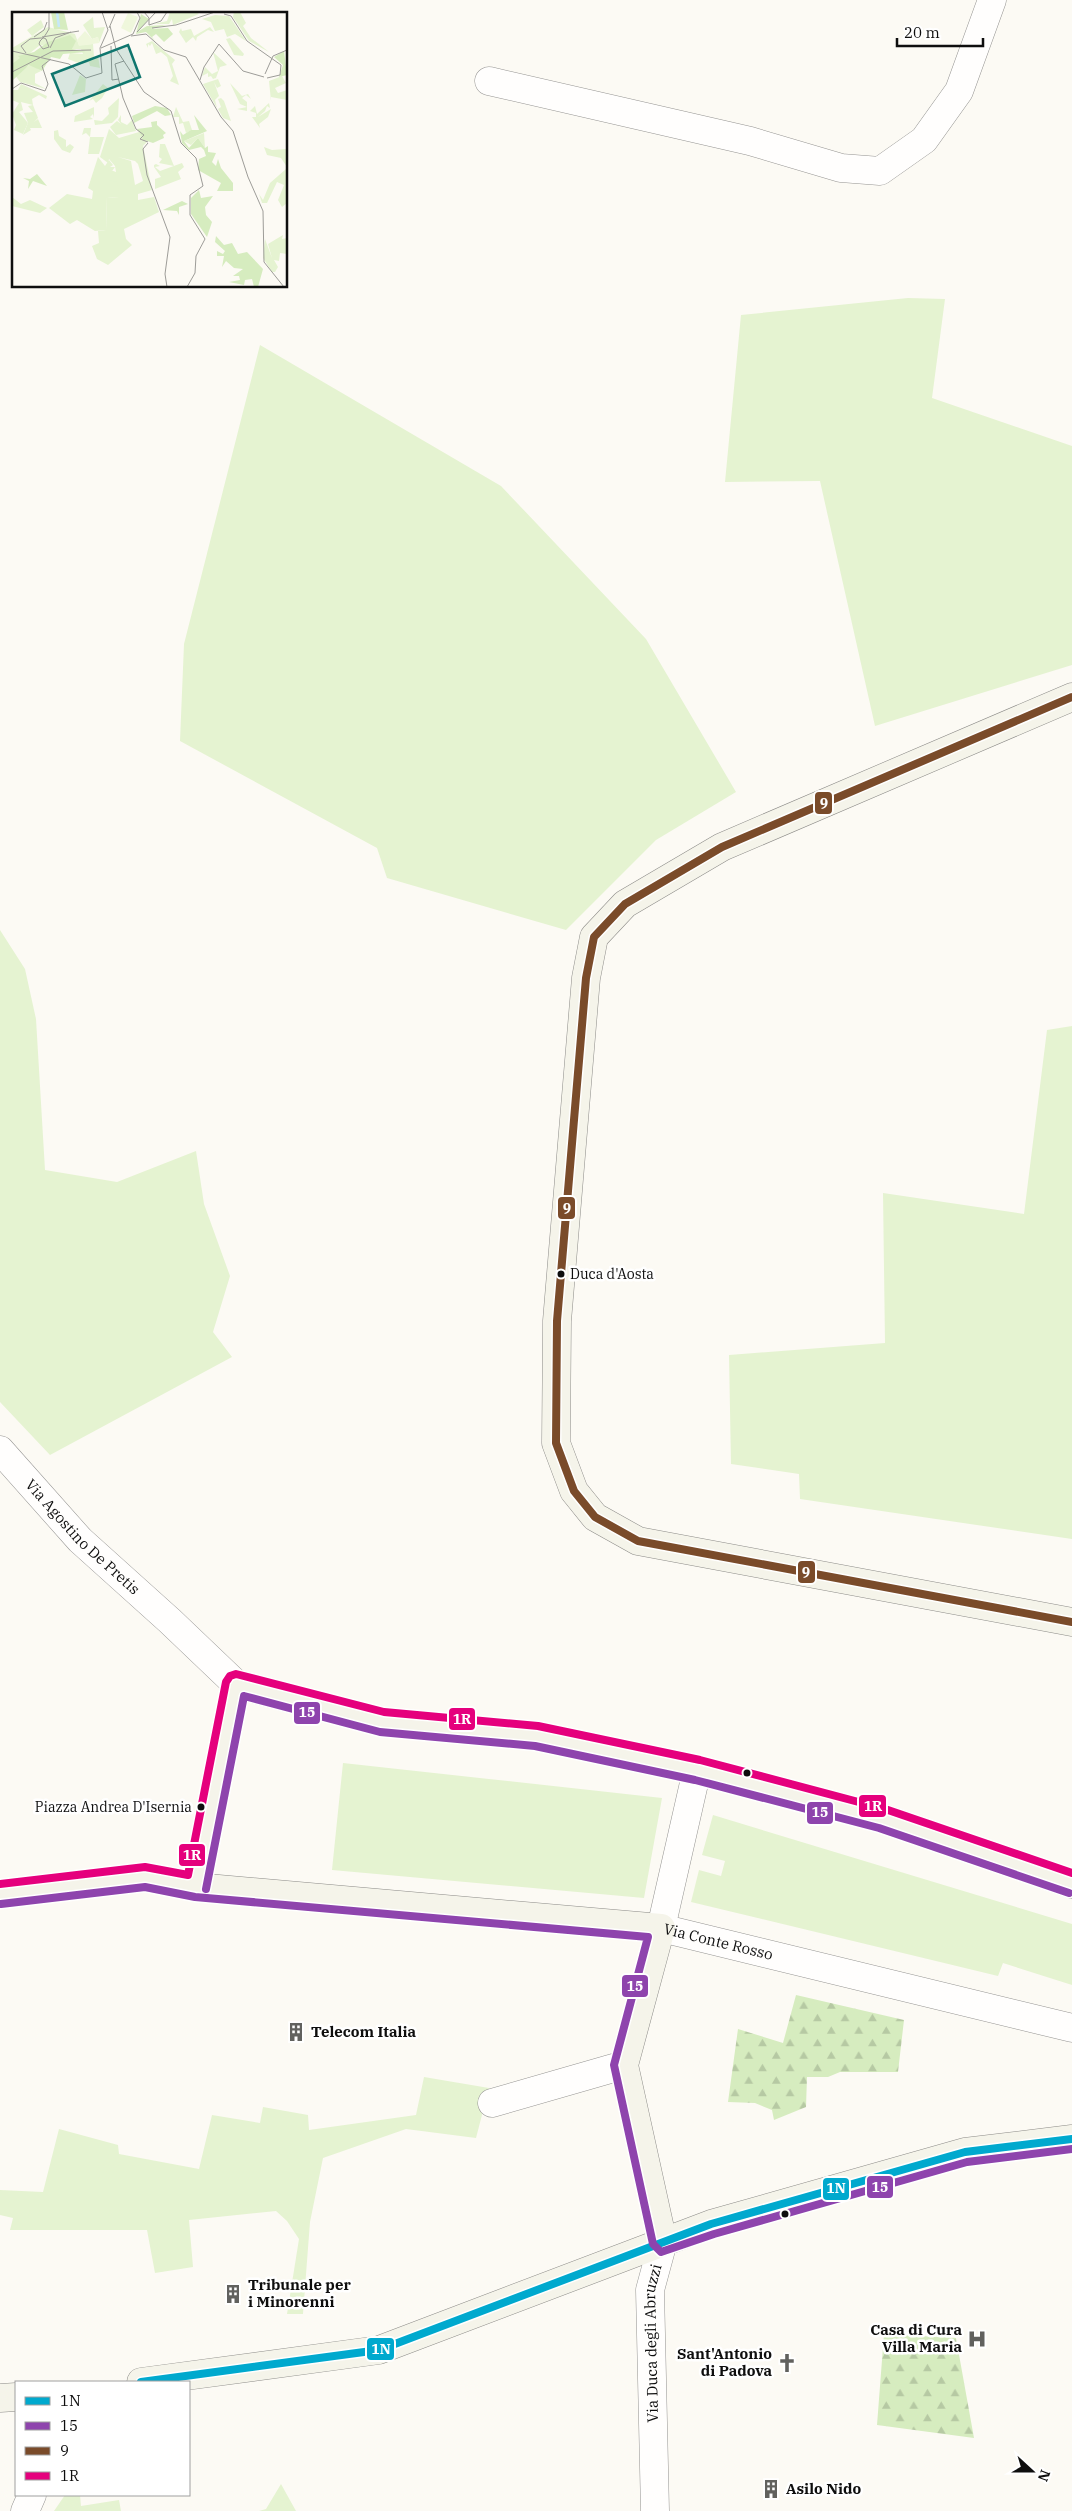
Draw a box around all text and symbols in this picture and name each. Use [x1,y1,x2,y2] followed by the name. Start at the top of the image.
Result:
[12,12,288,288] inset map
[897,15,983,47] scale bar
[904,23,940,42] text: 20 m
[814,791,833,815] line badge: 9
[820,794,828,812] text: 9
[557,1196,576,1220] line badge: 9
[563,1199,571,1217] text: 9
[570,1265,654,1283] place label: Duca d'Aosta
[556,1269,566,1279] marker: Duca d'Aosta
[21,1475,144,1598] street label: Via Agostino De Pretis
[797,1560,816,1584] line badge: 9
[802,1563,810,1581] text: 9
[293,1701,321,1725] line badge: 15
[299,1703,315,1721] text: 15
[448,1707,476,1731] line badge: 1R
[453,1710,472,1728] text: 1R
[742,1768,752,1778] unlabelled marker
[858,1794,887,1818] line badge: 1R
[864,1797,883,1815] text: 1R
[35,1798,192,1816] place label: Piazza Andrea D'Isernia
[806,1801,834,1825] line badge: 15
[196,1802,206,1812] marker: Piazza Andrea D'Isernia
[812,1803,828,1821] text: 15
[178,1843,206,1867] line badge: 1R
[183,1846,202,1864] text: 1R
[662,1919,775,1964] street label: Via Conte Rosso
[621,1974,649,1998] line badge: 15
[627,1977,643,1995] text: 15
[285,2021,307,2043] building icon: Telecom Italia
[311,2022,416,2041] place label: Telecom Italia
[866,2175,894,2199] line badge: 15
[822,2177,850,2201] line badge: 1N
[872,2178,888,2196] text: 15
[826,2179,846,2197] text: 1N
[780,2209,790,2219] unlabelled marker
[640,2262,666,2423] street label: Via Duca degli Abruzzi
[248,2275,351,2311] place label: Tribunale per i Minorenni
[222,2283,244,2305] building icon: Tribunale per i Minorenni
[870,2320,962,2356] place label: Casa di Cura Villa Maria
[966,2328,988,2350] hospital icon: Casa di Cura Villa Maria
[366,2337,395,2361] line badge: 1N
[371,2340,391,2358] text: 1N
[677,2344,772,2380] place label: Sant'Antonio di Padova
[776,2352,798,2374] church icon: Sant'Antonio di Padova
[15,2381,190,2496] legend
[60,2391,81,2410] text: 1N
[60,2416,78,2435] text: 15
[60,2441,69,2460] text: 9
[1007,2446,1057,2496] north arrow
[60,2466,79,2485] text: 1R
[1034,2467,1055,2484] text: N
[760,2478,782,2500] building icon: Asilo Nido
[786,2479,862,2498] place label: Asilo Nido

